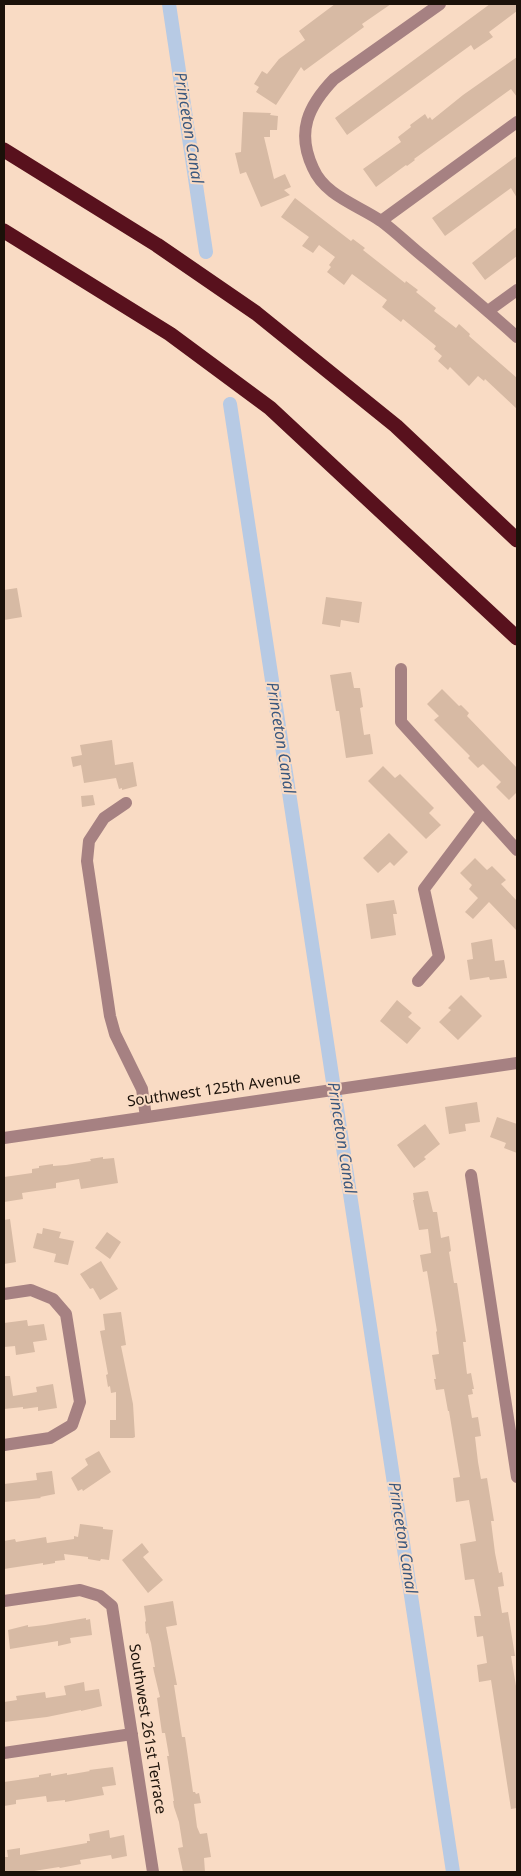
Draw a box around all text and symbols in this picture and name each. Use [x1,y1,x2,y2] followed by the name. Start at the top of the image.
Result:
[170,71,206,185] water label: Princeton Canal
[262,681,298,795] water label: Princeton Canal
[126,1069,302,1111] street label: Southwest 125th Avenue
[323,1081,359,1195] water label: Princeton Canal
[384,1481,420,1595] water label: Princeton Canal
[125,1643,169,1815] street label: Southwest 261st Terrace

